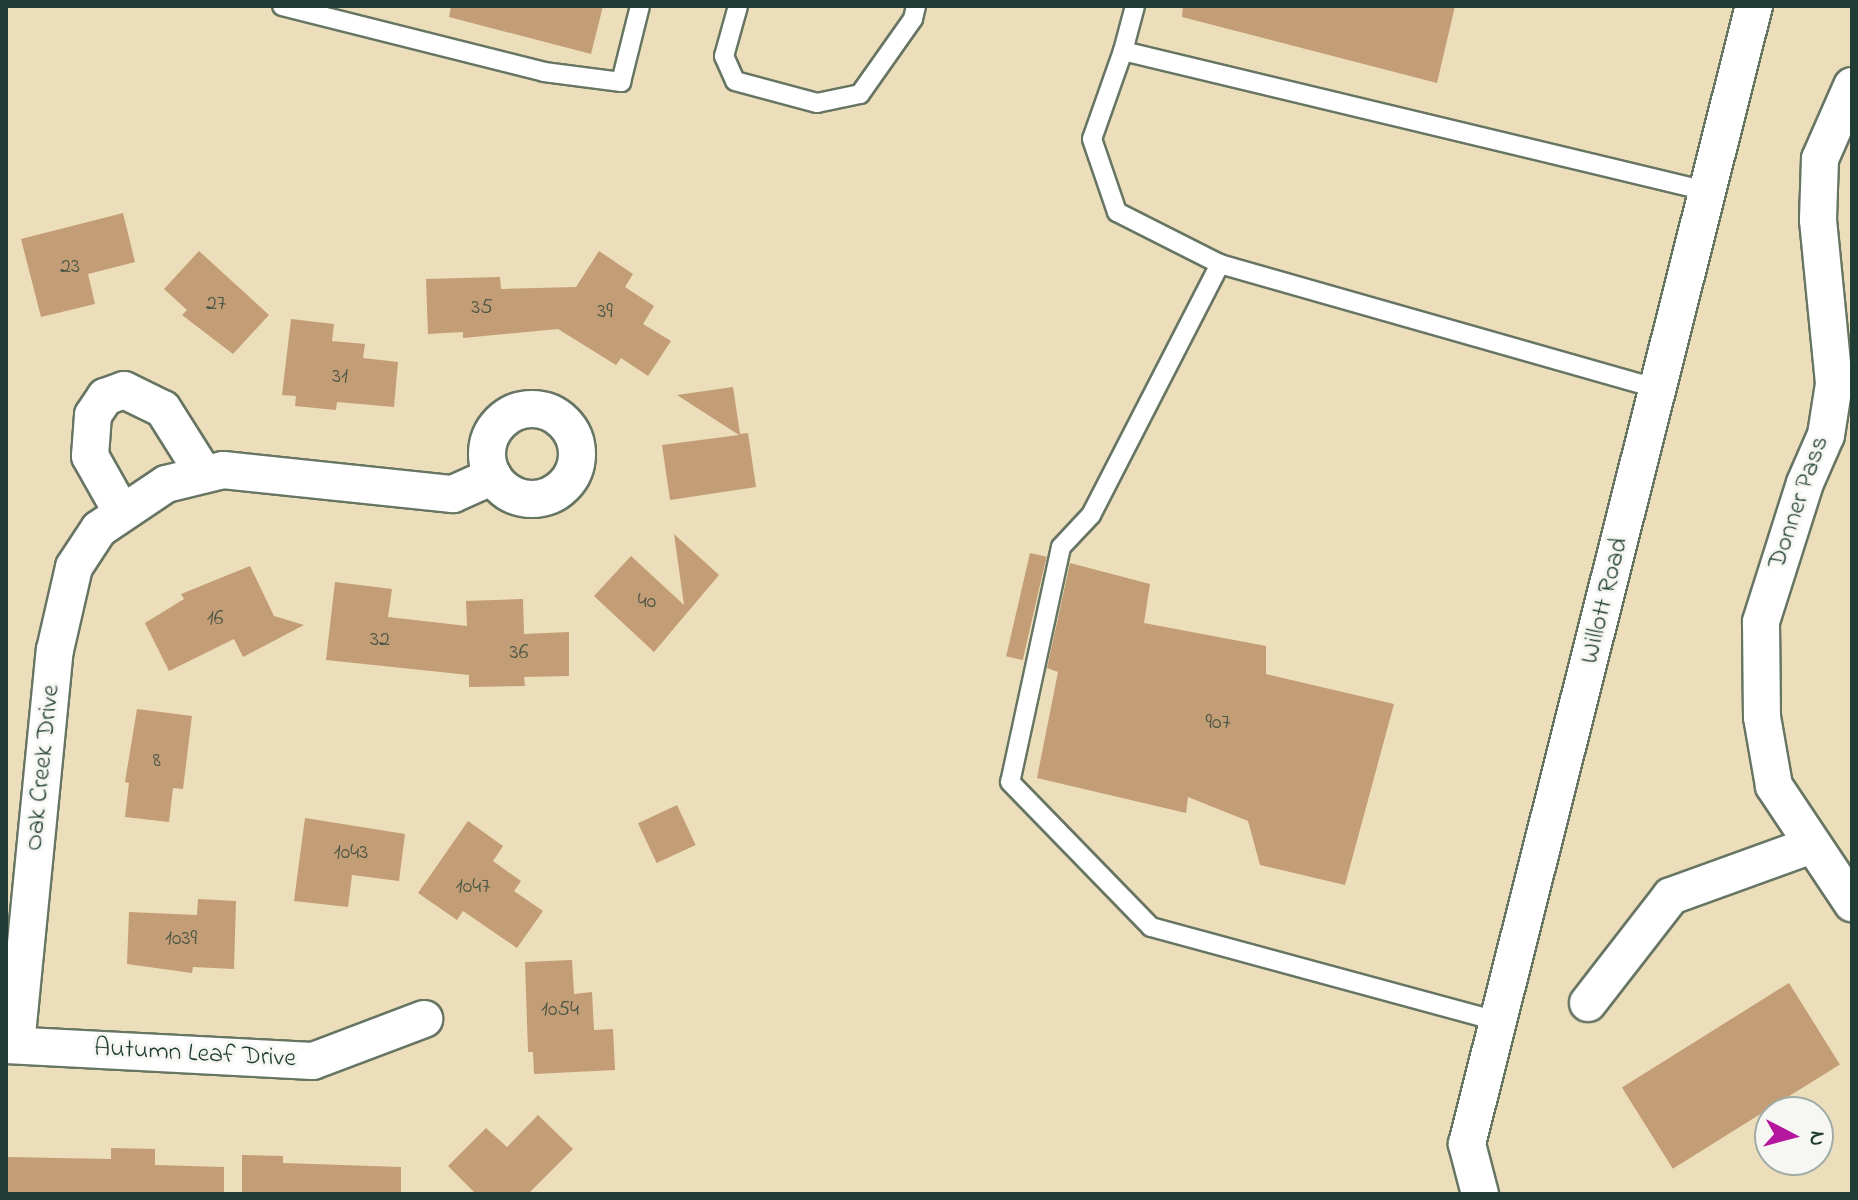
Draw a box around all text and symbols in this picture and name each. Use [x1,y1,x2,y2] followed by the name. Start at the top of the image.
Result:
[60,255,80,281] house number: 23
[206,292,226,318] house number: 27
[471,296,493,322] house number: 35
[597,300,613,326] house number: 39
[332,365,348,391] house number: 31
[1763,432,1837,574] street label: Donner Pass
[1575,535,1637,667] street label: Willott Road
[638,590,656,616] house number: 40
[207,607,223,633] house number: 16
[370,628,390,654] house number: 32
[510,641,528,667] house number: 36
[20,683,68,853] street label: Oak Creek Drive
[1205,711,1231,737] house number: 907
[153,749,161,775] house number: 8
[334,841,368,867] house number: 1043
[456,875,490,901] house number: 1047
[165,927,197,953] house number: 1039
[541,998,579,1024] house number: 1054
[93,1034,297,1076] street label: Autumn Leaf Drive
[1754,1096,1834,1176] north arrow
[1799,1129,1833,1147] text: N

